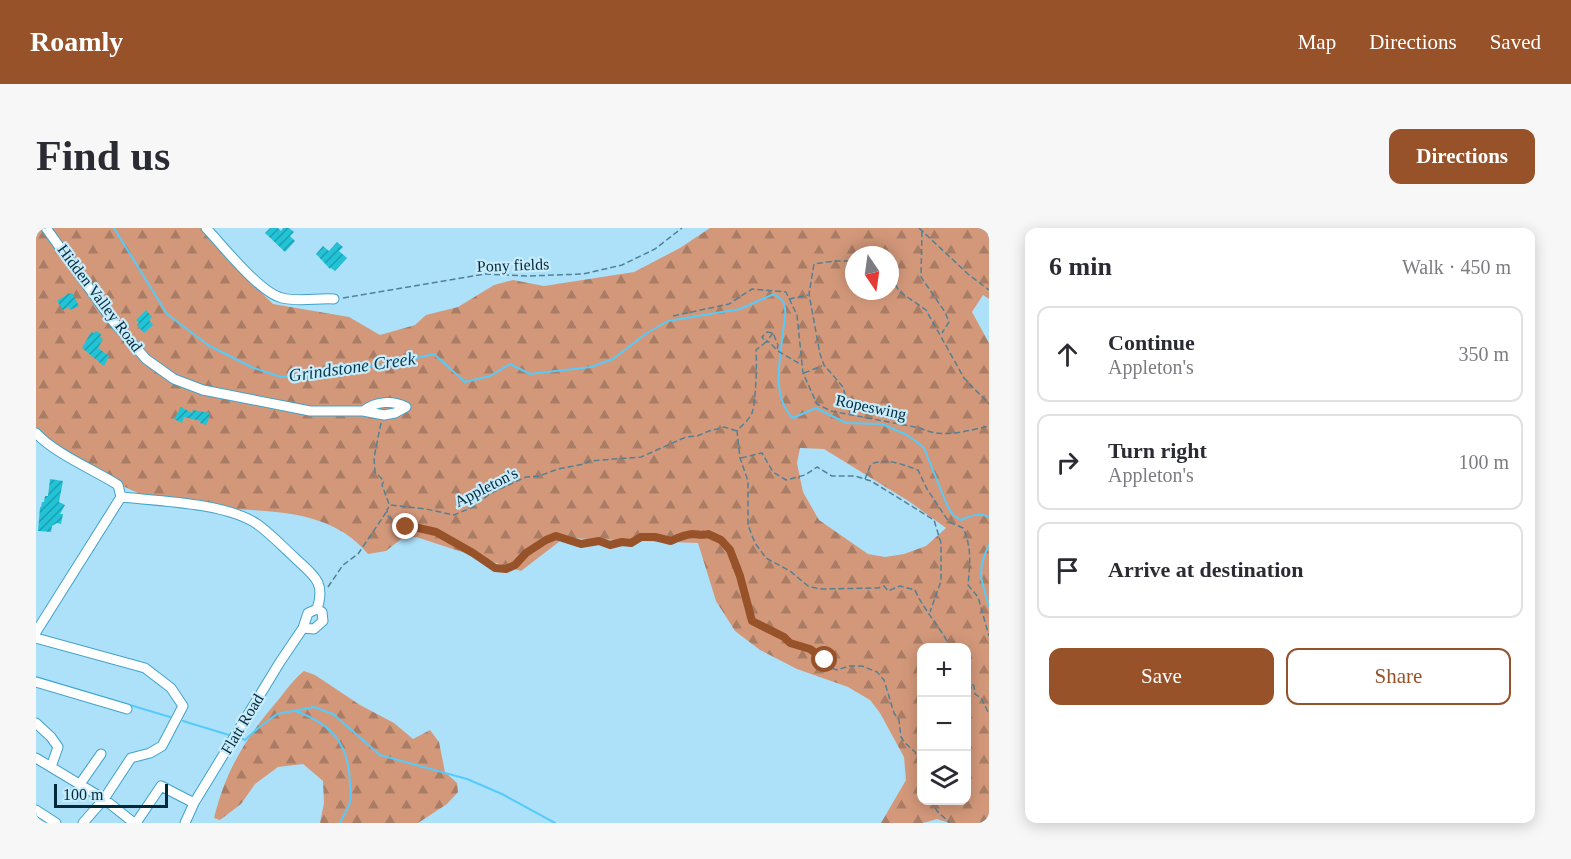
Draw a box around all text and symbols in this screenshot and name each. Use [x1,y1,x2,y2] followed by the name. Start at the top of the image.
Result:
[30,26,123,57] text: Roamly
[1298,30,1336,54] text: Map
[1369,30,1457,54] text: Directions
[1490,30,1541,54] text: Saved
[1389,129,1535,184] button: Directions
[36,133,170,179] text: Find us
[53,241,146,355] street label: Hidden Valley Road
[845,246,899,300] north arrow
[1049,252,1112,281] text: 6 min
[476,255,550,276] street label: Pony fields
[1402,256,1511,278] text: Walk · 450 m
[1108,330,1195,355] text: Continue
[1051,338,1084,371] icon: ahead
[1458,343,1509,365] text: 350 m
[287,348,418,386] water label: Grindstone Creek
[1108,356,1194,378] text: Appleton's
[834,391,908,424] street label: Ropeswing
[1108,438,1207,463] text: Turn right
[1051,446,1084,479] icon: right
[1458,451,1509,473] text: 100 m
[452,464,521,511] street label: Appleton's
[1108,464,1194,486] text: Appleton's
[392,513,418,539] route end
[1051,554,1084,587] icon: arrive
[1108,557,1304,582] text: Arrive at destination
[917,643,971,805] map controls
[917,643,971,697] button: +
[811,646,837,672] route start
[1049,648,1274,705] button: Save
[1286,648,1511,705] button: Share
[217,691,267,757] street label: Flatt Road
[917,697,971,751] button: −
[917,751,971,805] button: layers
[54,781,168,808] scale bar
[63,786,103,803] text: 100 m

